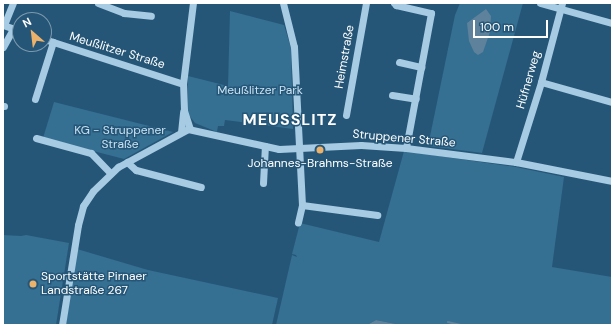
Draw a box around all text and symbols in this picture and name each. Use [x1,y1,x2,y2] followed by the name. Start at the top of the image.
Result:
[12,12,52,52] north arrow
[475,12,550,38] scale bar
[20,14,34,30] text: N
[480,19,514,35] text: 100 m
[332,24,358,90] street label: Heimstraße
[68,30,166,72] street label: Meußlitzer Straße
[514,49,544,111] street label: Hüfnerweg
[217,84,303,98] park label: Meußlitzer Park
[243,110,337,130] district label: MEUSSLITZ
[74,124,166,152] park label: KG - Struppener Straße
[352,127,456,151] street label: Struppener Straße
[315,145,325,155] marker: Johannes-Brahms-Straße
[247,157,393,171] place label: Johannes-Brahms-Straße
[41,270,147,298] place label: Sportstätte Pirnaer Landstraße 267
[28,279,38,289] marker: Sportstätte Pirnaer Landstraße 267

